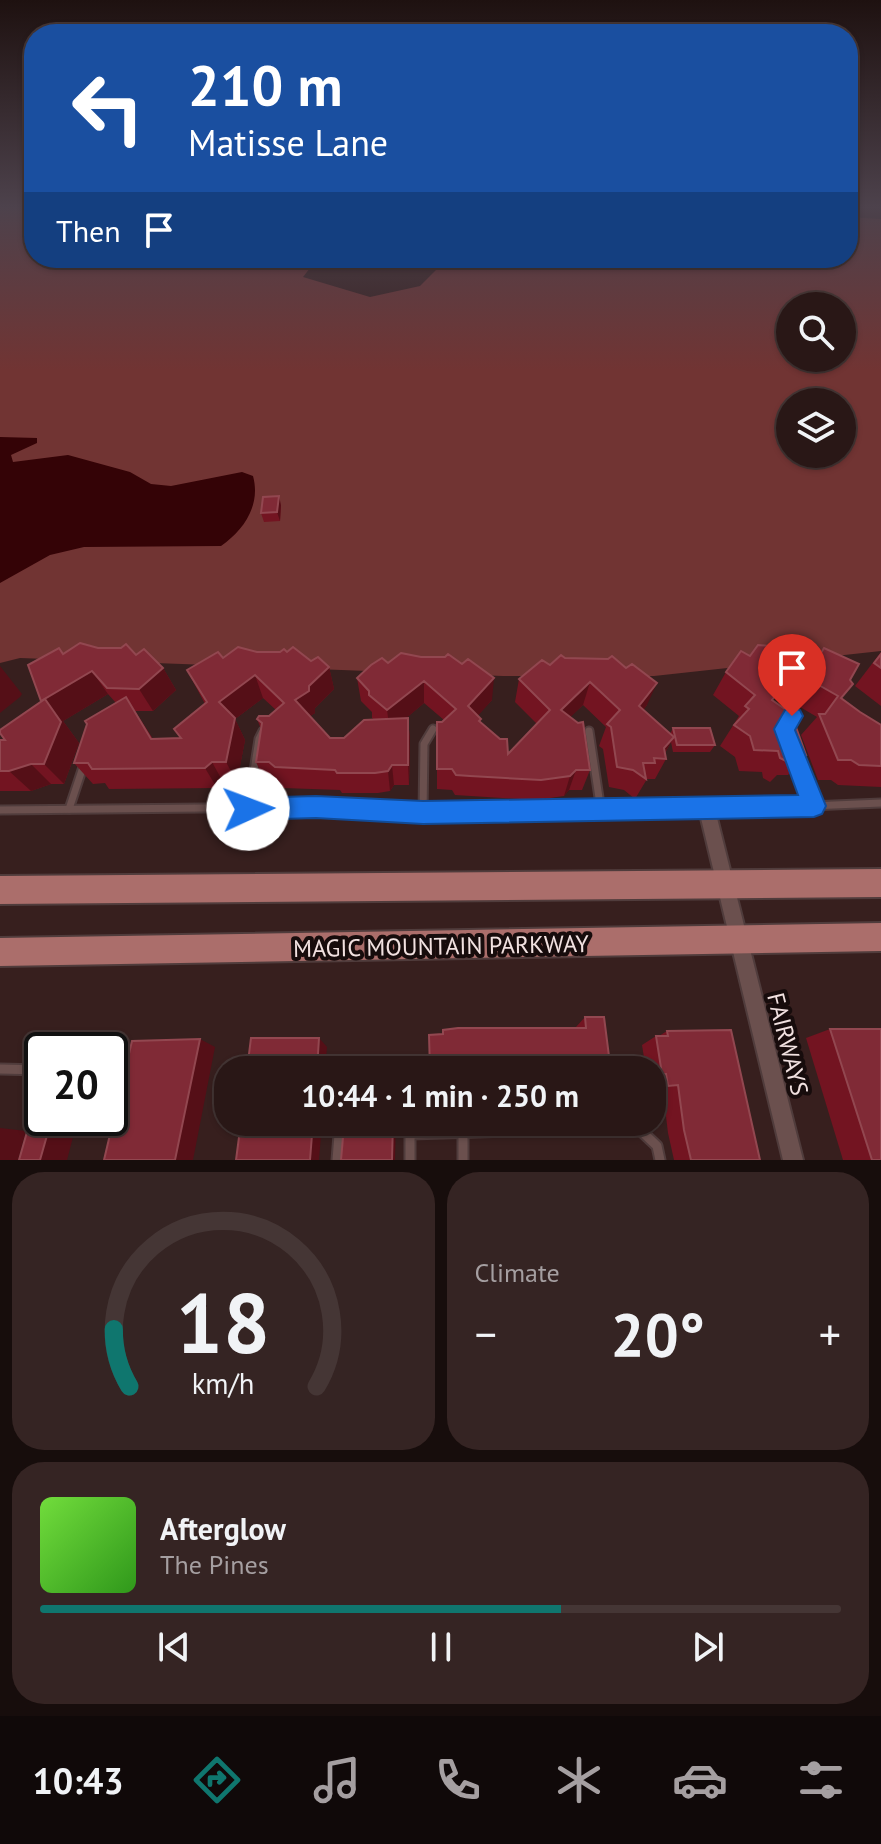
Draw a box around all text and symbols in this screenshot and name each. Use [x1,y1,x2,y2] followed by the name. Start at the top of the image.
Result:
[188,49,343,121] text: 210 m
[56,56,160,160] icon: left
[188,119,388,166] text: Matisse Lane
[137,208,181,252] icon: arrive
[56,211,121,250] text: Then
[776,292,856,468] map controls
[776,292,856,372] button: search
[776,388,856,468] button: layers
[758,634,826,716] pin
[770,646,814,690] icon: arrive
[206,767,290,851] position arrow
[293,928,590,964] street label: MAGIC MOUNTAIN PARKWAY
[760,990,816,1098] street label: FAIRWAYS
[24,1032,128,1136] speed limit sign: 20
[301,1076,579,1115] text: 10:44 · 1 min · 250 m
[475,1256,560,1289] text: Climate
[176,1268,270,1376] text: 18
[611,1295,705,1373] text: 20°
[475,1305,497,1362] text: −
[819,1305,841,1362] text: +
[192,1365,255,1402] text: km/h
[160,1509,286,1548] text: Afterglow
[160,1548,269,1581] text: The Pines
[152,1625,196,1669] icon: previous
[419,1625,463,1669] icon: pause
[686,1625,730,1669] icon: next
[189,1752,245,1808] icon: directions
[309,1752,365,1808] icon: music
[430,1752,486,1808] icon: phone
[551,1752,607,1808] icon: climate
[672,1752,728,1808] icon: car
[793,1752,849,1808] icon: filters
[32,1757,124,1804] text: 10:43

